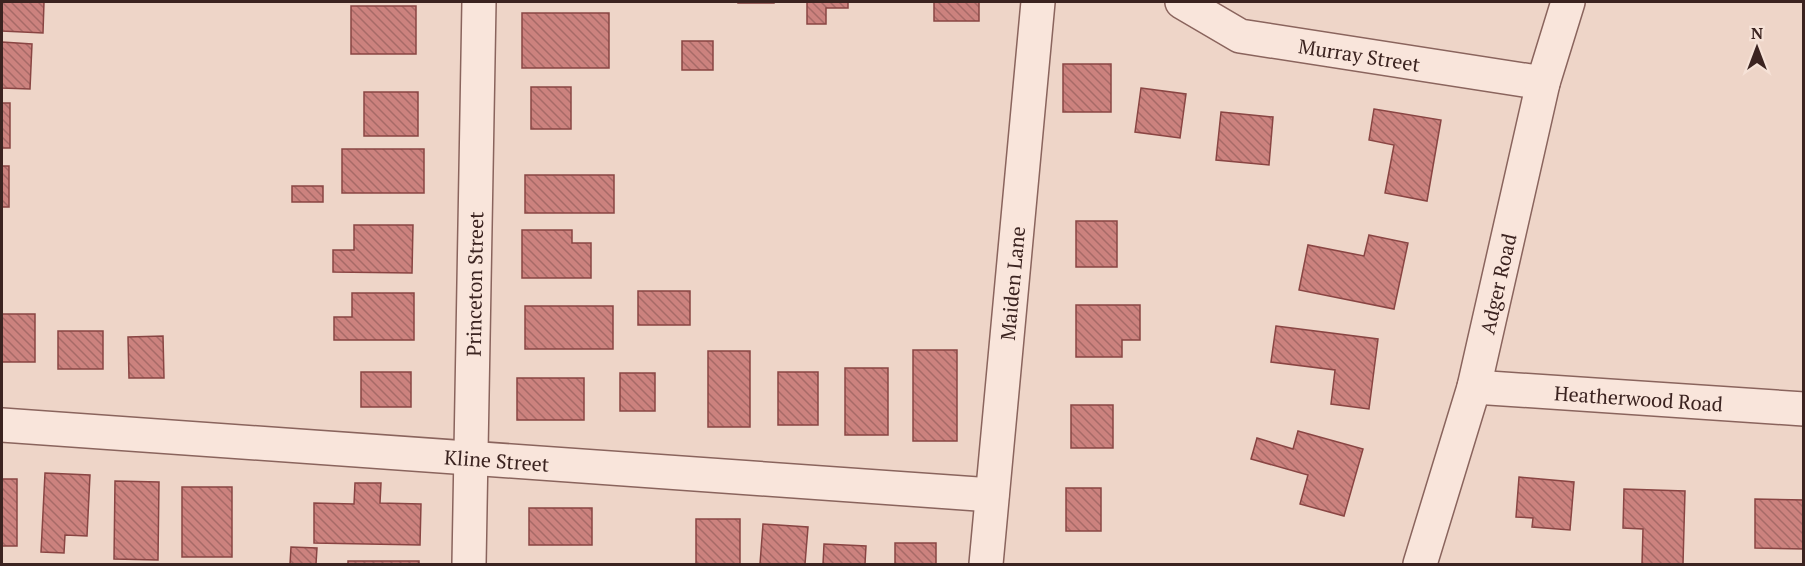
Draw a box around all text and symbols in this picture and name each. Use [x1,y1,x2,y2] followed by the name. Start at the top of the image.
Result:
[1727,18,1787,78] north arrow
[1751,22,1763,44] text: N
[1297,32,1423,77] street label: Murray Street
[459,211,489,357] street label: Princeton Street
[993,225,1031,341] street label: Maiden Lane
[1473,231,1522,337] street label: Adger Road
[1553,379,1724,417] street label: Heatherwood Road
[443,443,551,477] street label: Kline Street

